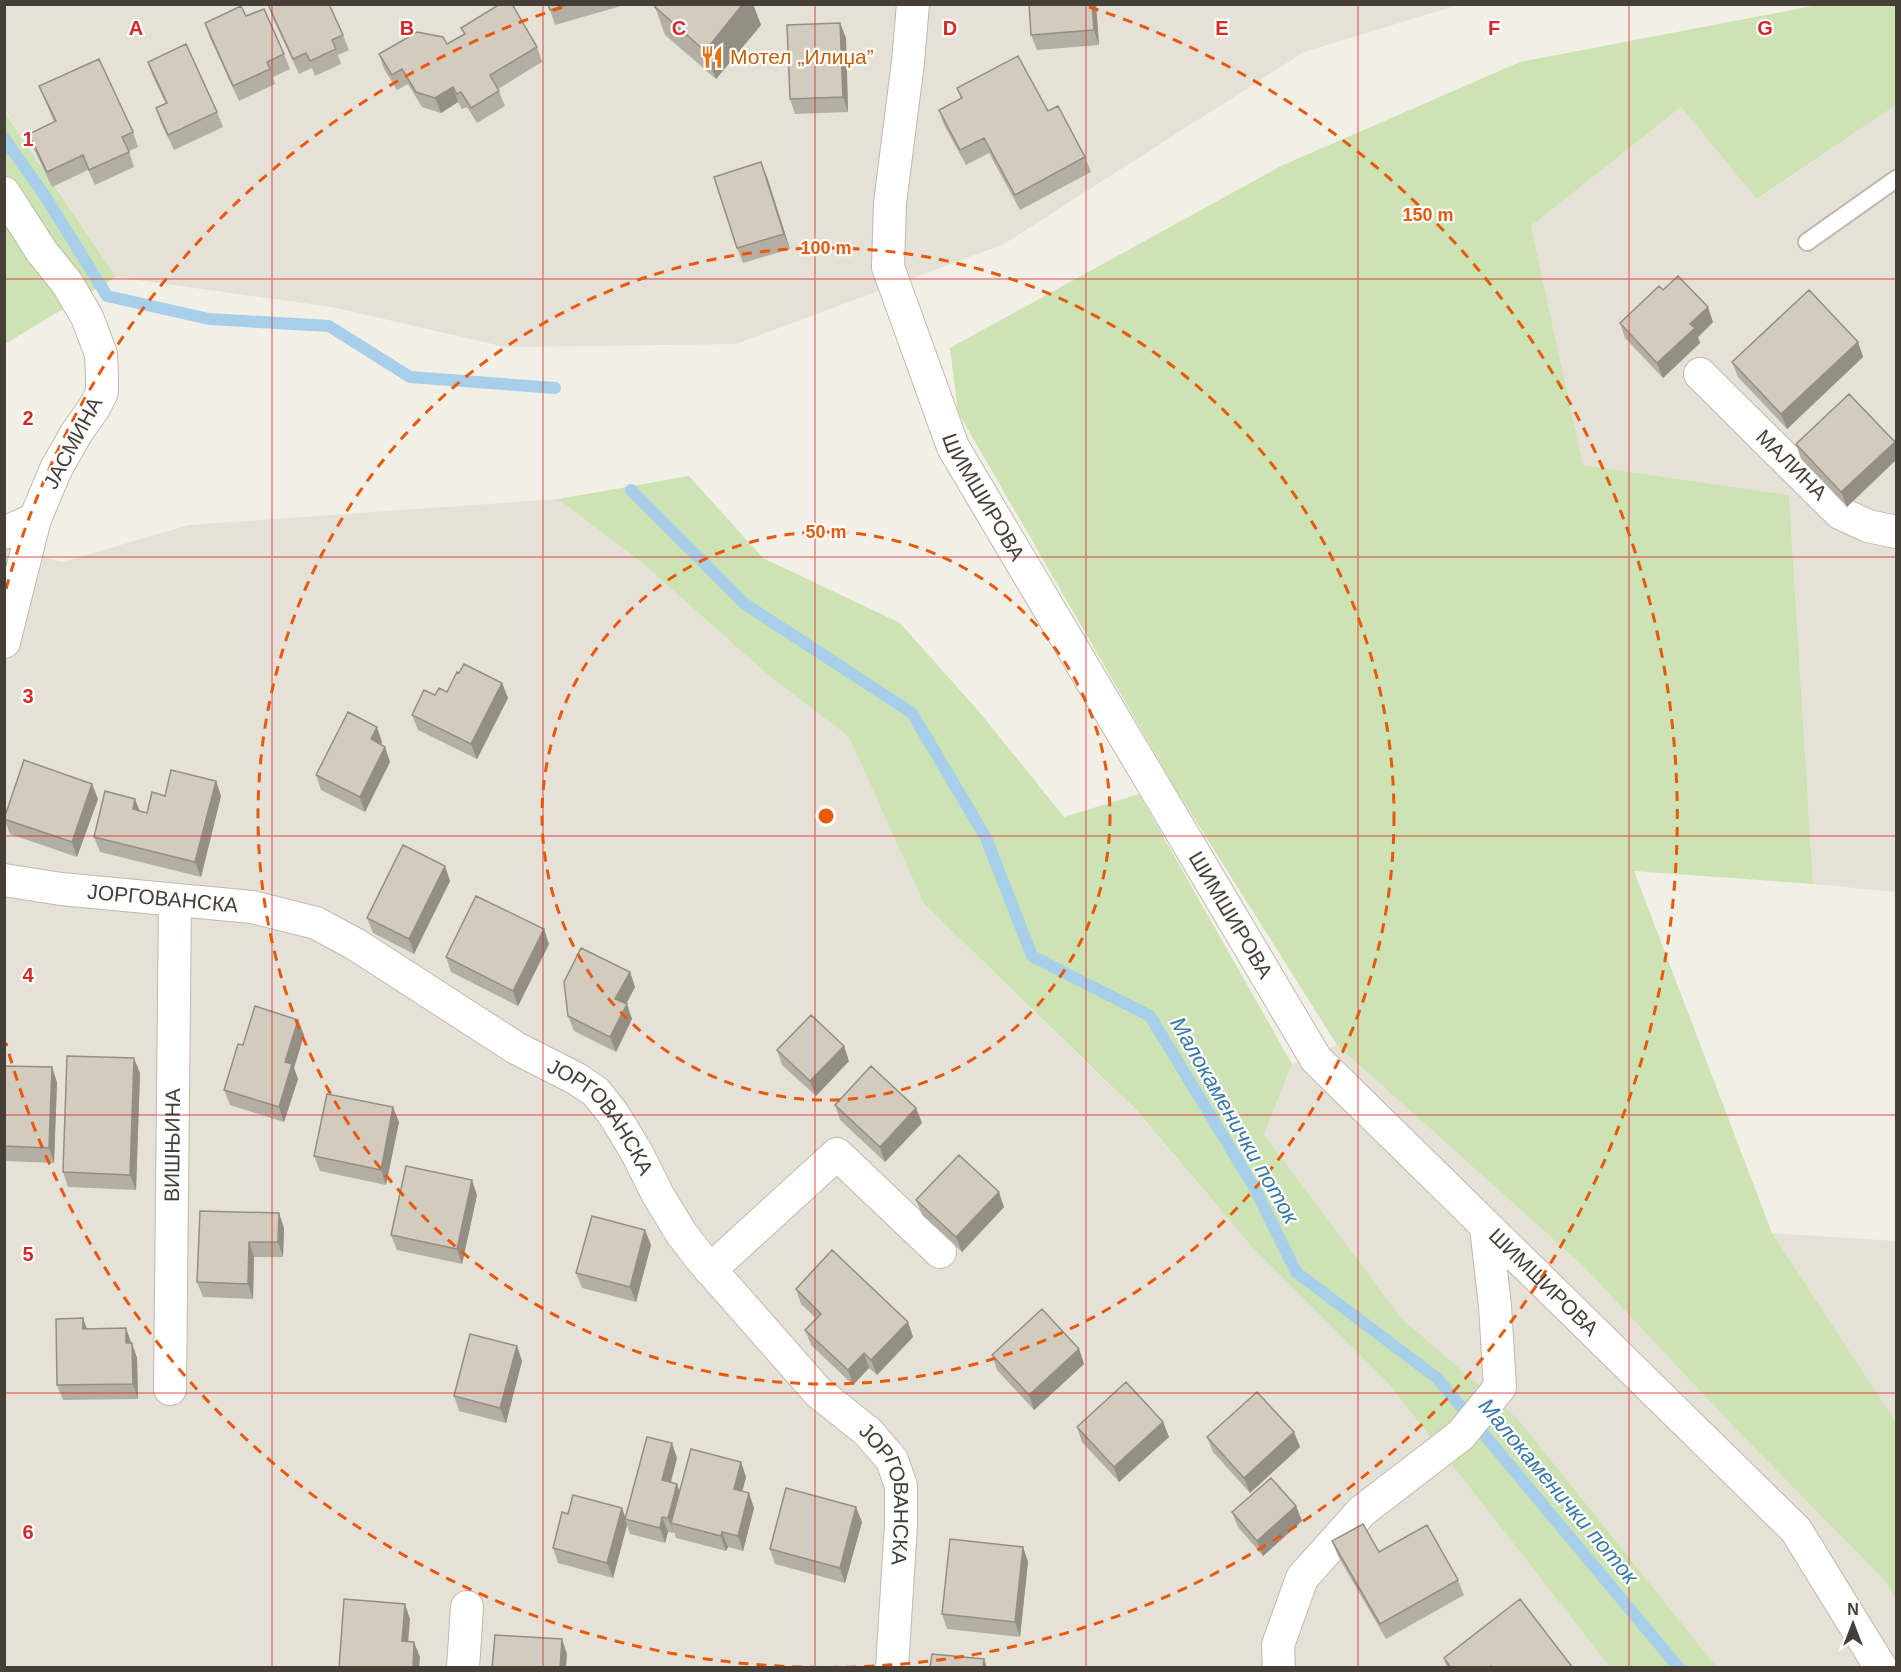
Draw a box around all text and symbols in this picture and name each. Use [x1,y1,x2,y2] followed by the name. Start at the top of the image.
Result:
[129,17,143,39] text: A
[400,17,414,39] text: B
[672,17,686,39] text: C
[943,17,957,39] text: D
[1215,17,1229,39] text: E
[1488,17,1500,39] text: F
[1757,17,1773,39] text: G
[699,44,725,70] restaurant icon: Мотел „Илиџа”
[730,45,874,68] place label: Мотел „Илиџа”
[22,128,34,150] text: 1
[1402,205,1454,225] text: 150 m
[800,238,852,258] text: 100 m
[39,393,106,493] street label: ЈАСМИНА
[22,407,34,429] text: 2
[1752,425,1832,504] street label: МАЛИНА
[938,430,1030,564] street label: ШИМШИРОВА
[805,522,847,542] text: 50 m
[22,685,34,707] text: 3
[816,806,836,826] centre of rings
[1185,847,1278,982] street label: ШИМШИРОВА
[86,880,239,917] street label: ЈОРГОВАНСКА
[22,964,34,986] text: 4
[1165,1012,1305,1230] water label: Малокаменички поток
[544,1054,658,1179] street label: ЈОРГОВАНСКА
[160,1088,184,1202] street label: ВИШЊИНА
[1485,1223,1603,1340] street label: ШИМШИРОВА
[22,1243,34,1265] text: 5
[1474,1393,1645,1590] water label: Малокаменички поток
[855,1418,913,1566] street label: ЈОРГОВАНСКА
[22,1521,34,1543] text: 6
[1823,1594,1883,1654] north arrow
[1847,1601,1859,1618] text: N

